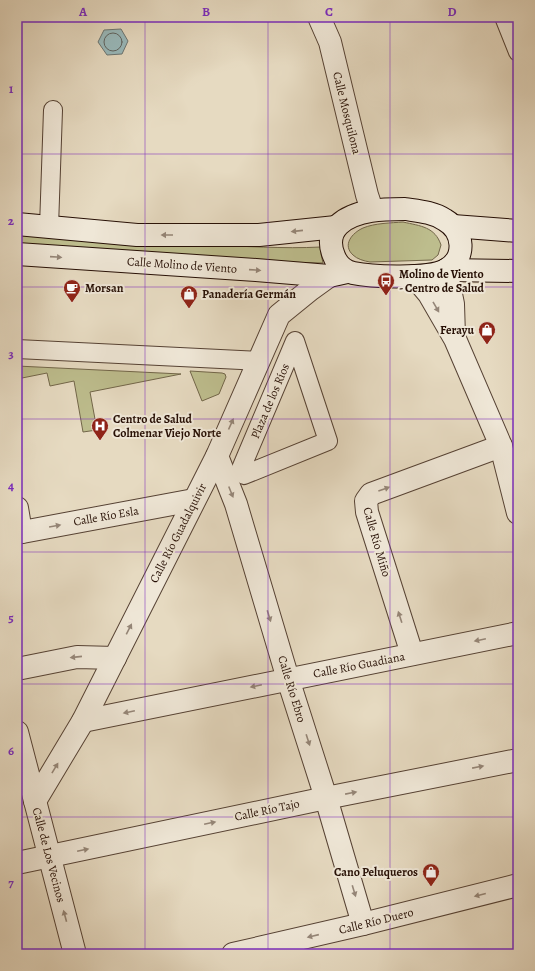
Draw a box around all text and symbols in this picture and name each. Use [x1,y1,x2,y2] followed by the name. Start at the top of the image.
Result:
[78,3,88,20] text: A
[202,3,210,20] text: B
[325,3,333,20] text: C
[447,3,457,20] text: D
[329,70,365,156] street label: Calle Mosquilona
[9,80,14,97] text: 1
[8,212,15,229] text: 2
[291,228,303,234] one-way arrow
[160,232,173,238] one-way arrow
[50,253,62,260] one-way arrow
[126,253,238,277] street label: Calle Molino de Viento
[249,266,262,273] one-way arrow
[399,266,485,296] place label: Molino de Viento - Centro de Salud
[376,271,396,296] bus stop icon: Molino de Viento - Centro de Salud
[62,278,82,303] cafe icon: Morsan
[85,280,124,296] place label: Morsan
[179,284,199,309] shop icon: Panadería Germán
[202,286,296,302] place label: Panadería Germán
[432,301,439,312] one-way arrow
[477,320,497,345] shop icon: Ferayu
[440,322,474,338] place label: Ferayu
[8,345,14,362] text: 3
[247,361,293,441] street label: Plaza de los Ríos
[113,411,222,441] place label: Centro de Salud Colmenar Viejo Norte
[90,416,110,441] hospital icon: Centro de Salud Colmenar Viejo Norte
[228,418,234,430] one-way arrow
[8,477,14,494] text: 4
[146,480,210,586] street label: Calle Río Guadalquivir
[379,485,391,491] one-way arrow
[228,486,234,497] one-way arrow
[72,502,140,530] street label: Calle Río Esla
[359,505,395,579] street label: Calle Río Miño
[49,522,61,528] one-way arrow
[8,609,14,626] text: 5
[266,610,272,622] one-way arrow
[397,611,403,623] one-way arrow
[126,623,133,634] one-way arrow
[474,638,486,644] one-way arrow
[312,648,407,682] street label: Calle Río Guadiana
[70,654,82,661] one-way arrow
[274,654,310,724] street label: Calle Río Ebro
[250,683,262,689] one-way arrow
[123,709,135,715] one-way arrow
[305,735,311,747] one-way arrow
[8,742,14,759] text: 6
[51,763,59,773] one-way arrow
[472,764,484,770] one-way arrow
[344,790,357,796] one-way arrow
[233,795,301,825] street label: Calle Río Tajo
[29,806,69,904] street label: Calle de Los Vecinos
[204,819,216,825] one-way arrow
[76,846,89,852] one-way arrow
[421,862,441,887] shop icon: Cano Peluqueros
[334,864,418,880] place label: Cano Peluqueros
[8,874,14,891] text: 7
[351,886,357,898] one-way arrow
[474,892,486,898] one-way arrow
[337,904,415,938] street label: Calle Río Duero
[62,910,68,922] one-way arrow
[307,933,319,939] one-way arrow

